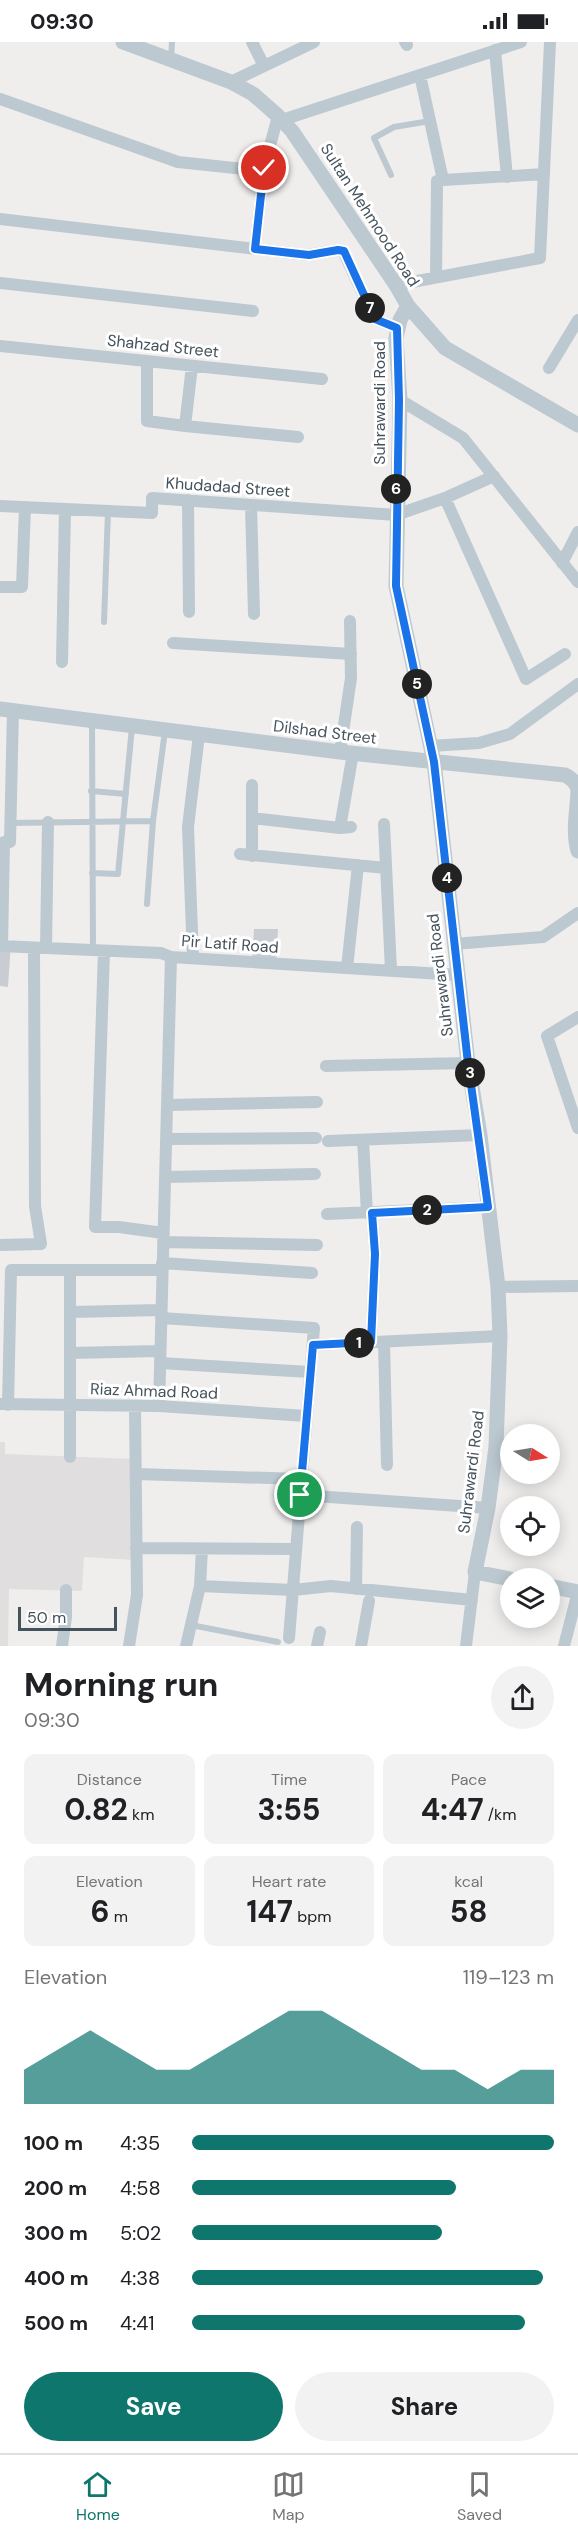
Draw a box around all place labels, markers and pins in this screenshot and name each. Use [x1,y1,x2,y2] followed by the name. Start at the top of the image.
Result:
[238,142,289,193] pin
[355,293,385,323] pin: 7
[381,474,411,504] pin: 6
[402,669,432,699] pin: 5
[432,863,462,893] pin: 4
[455,1058,485,1088] pin: 3
[412,1195,442,1225] pin: 2
[344,1328,374,1358] pin: 1
[274,1469,325,1520] pin

